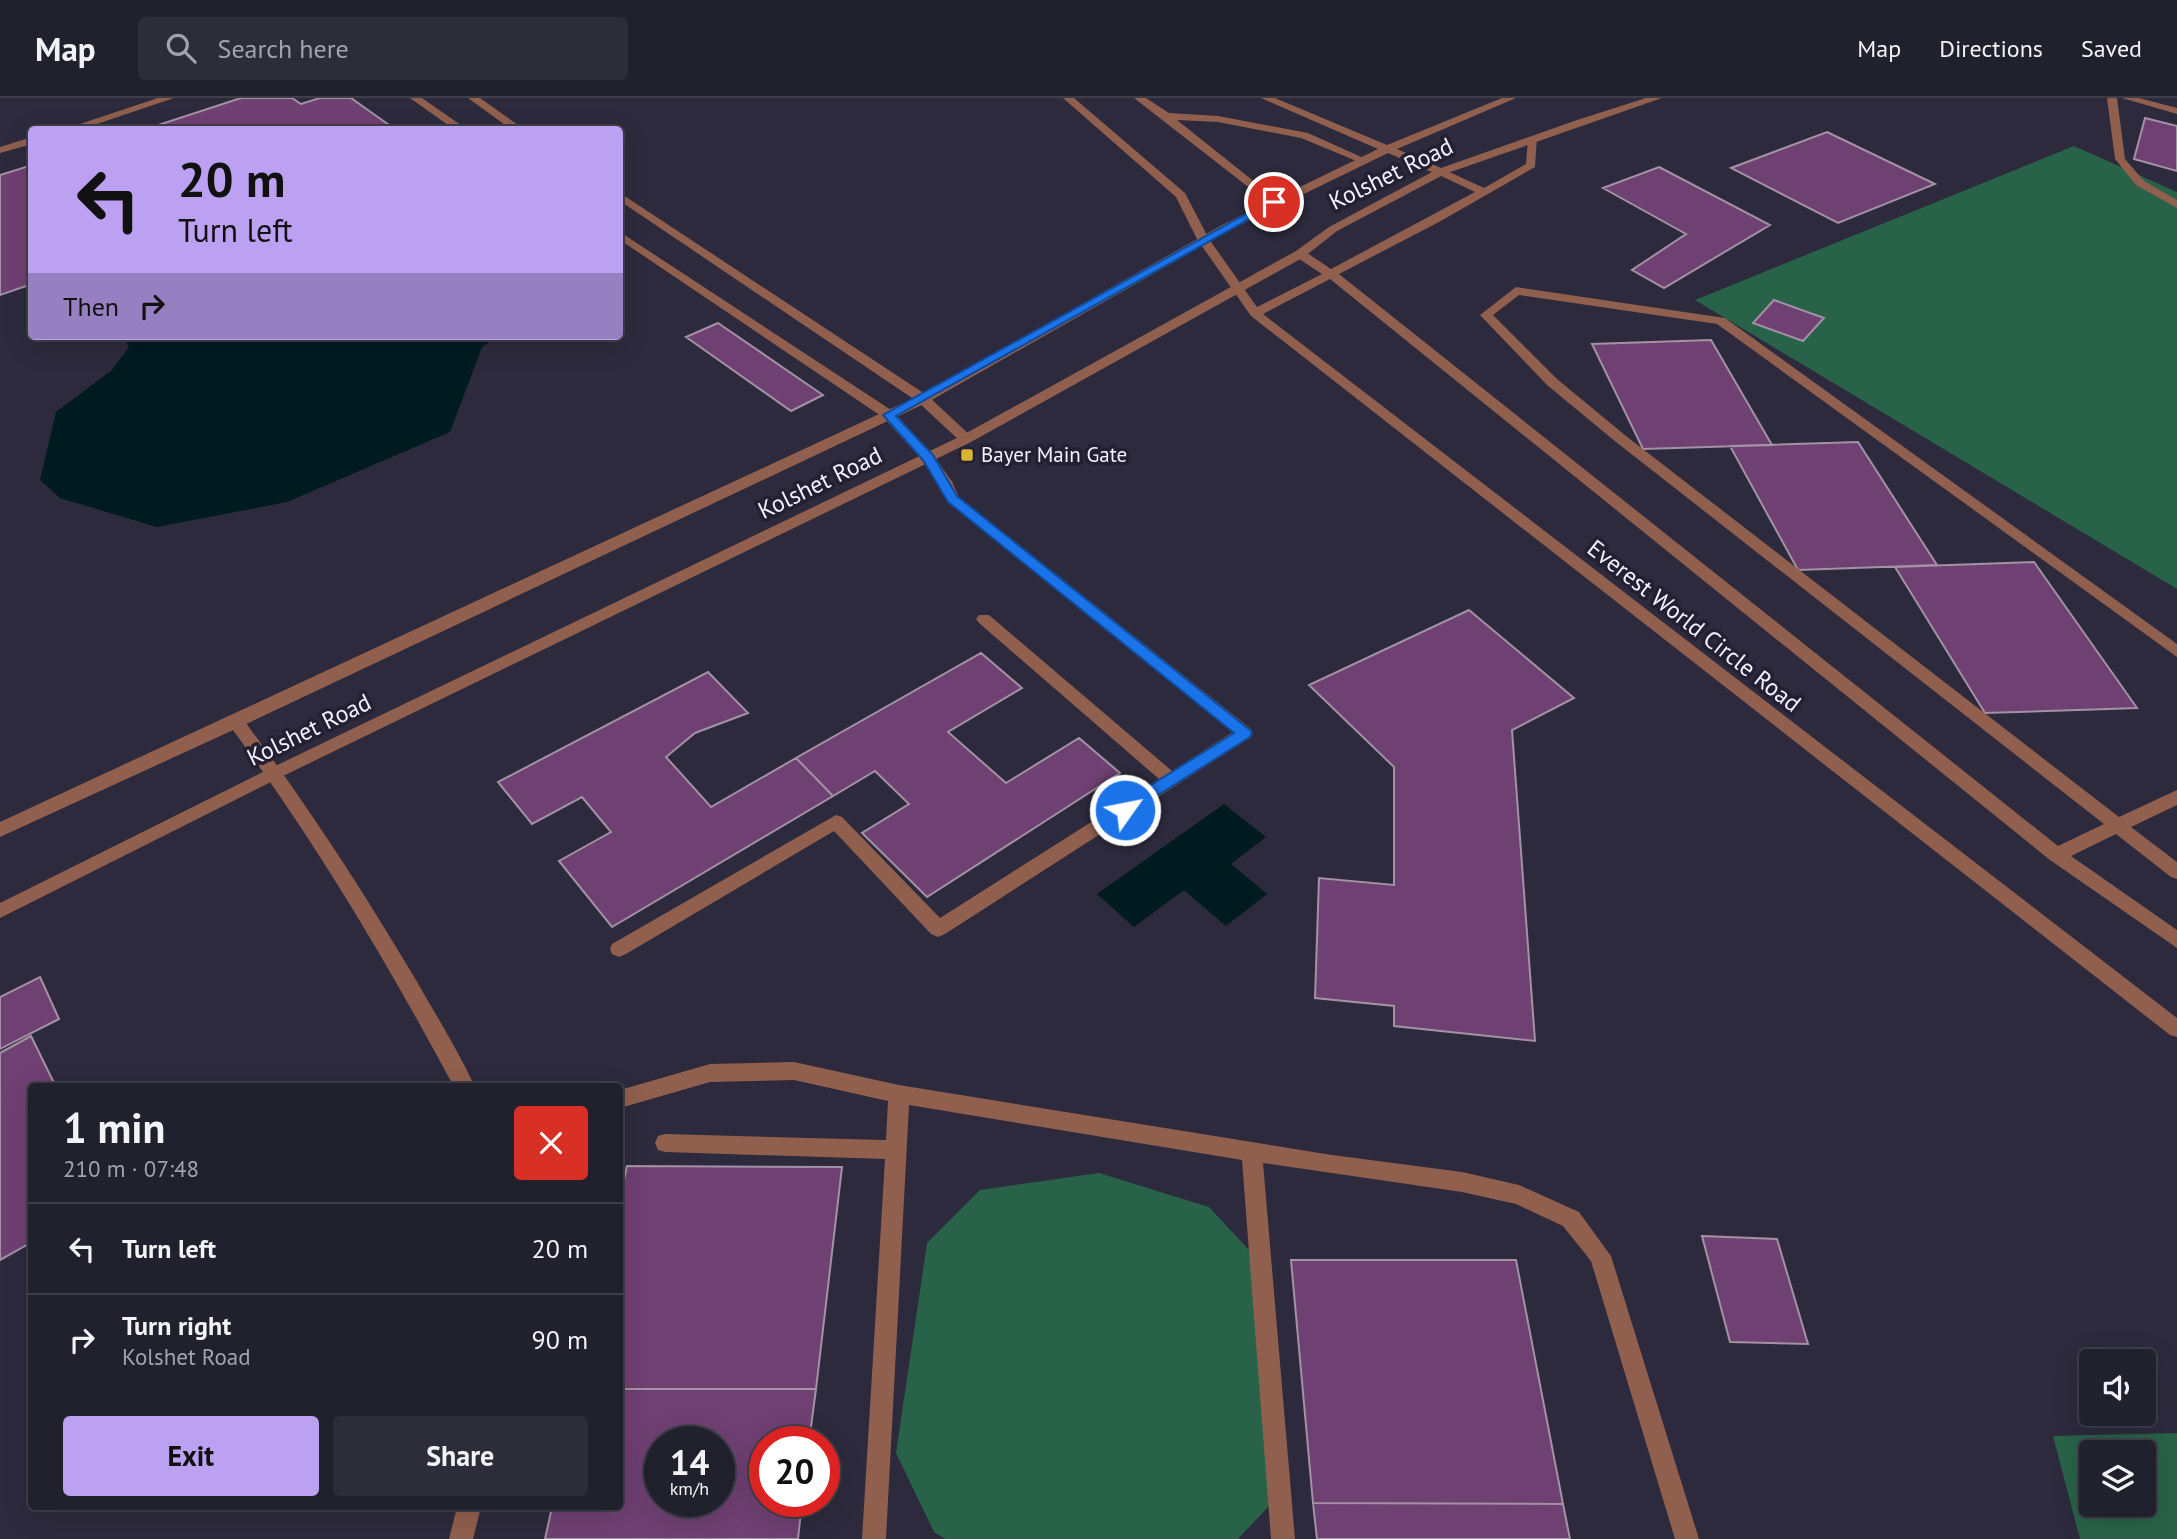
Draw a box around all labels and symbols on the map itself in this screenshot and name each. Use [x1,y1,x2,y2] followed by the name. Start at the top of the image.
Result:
[1324,130,1458,217] street label: Kolshet Road
[1244,172,1304,232] pin
[753,439,887,526] street label: Kolshet Road
[981,441,1127,468] place label: Bayer Main Gate
[959,447,975,463] marker: Bayer Main Gate
[1581,533,1807,719] street label: Everest World Circle Road
[242,686,376,773] street label: Kolshet Road
[1088,773,1162,847] position arrow
[749,1426,840,1517] speed limit sign: 20

